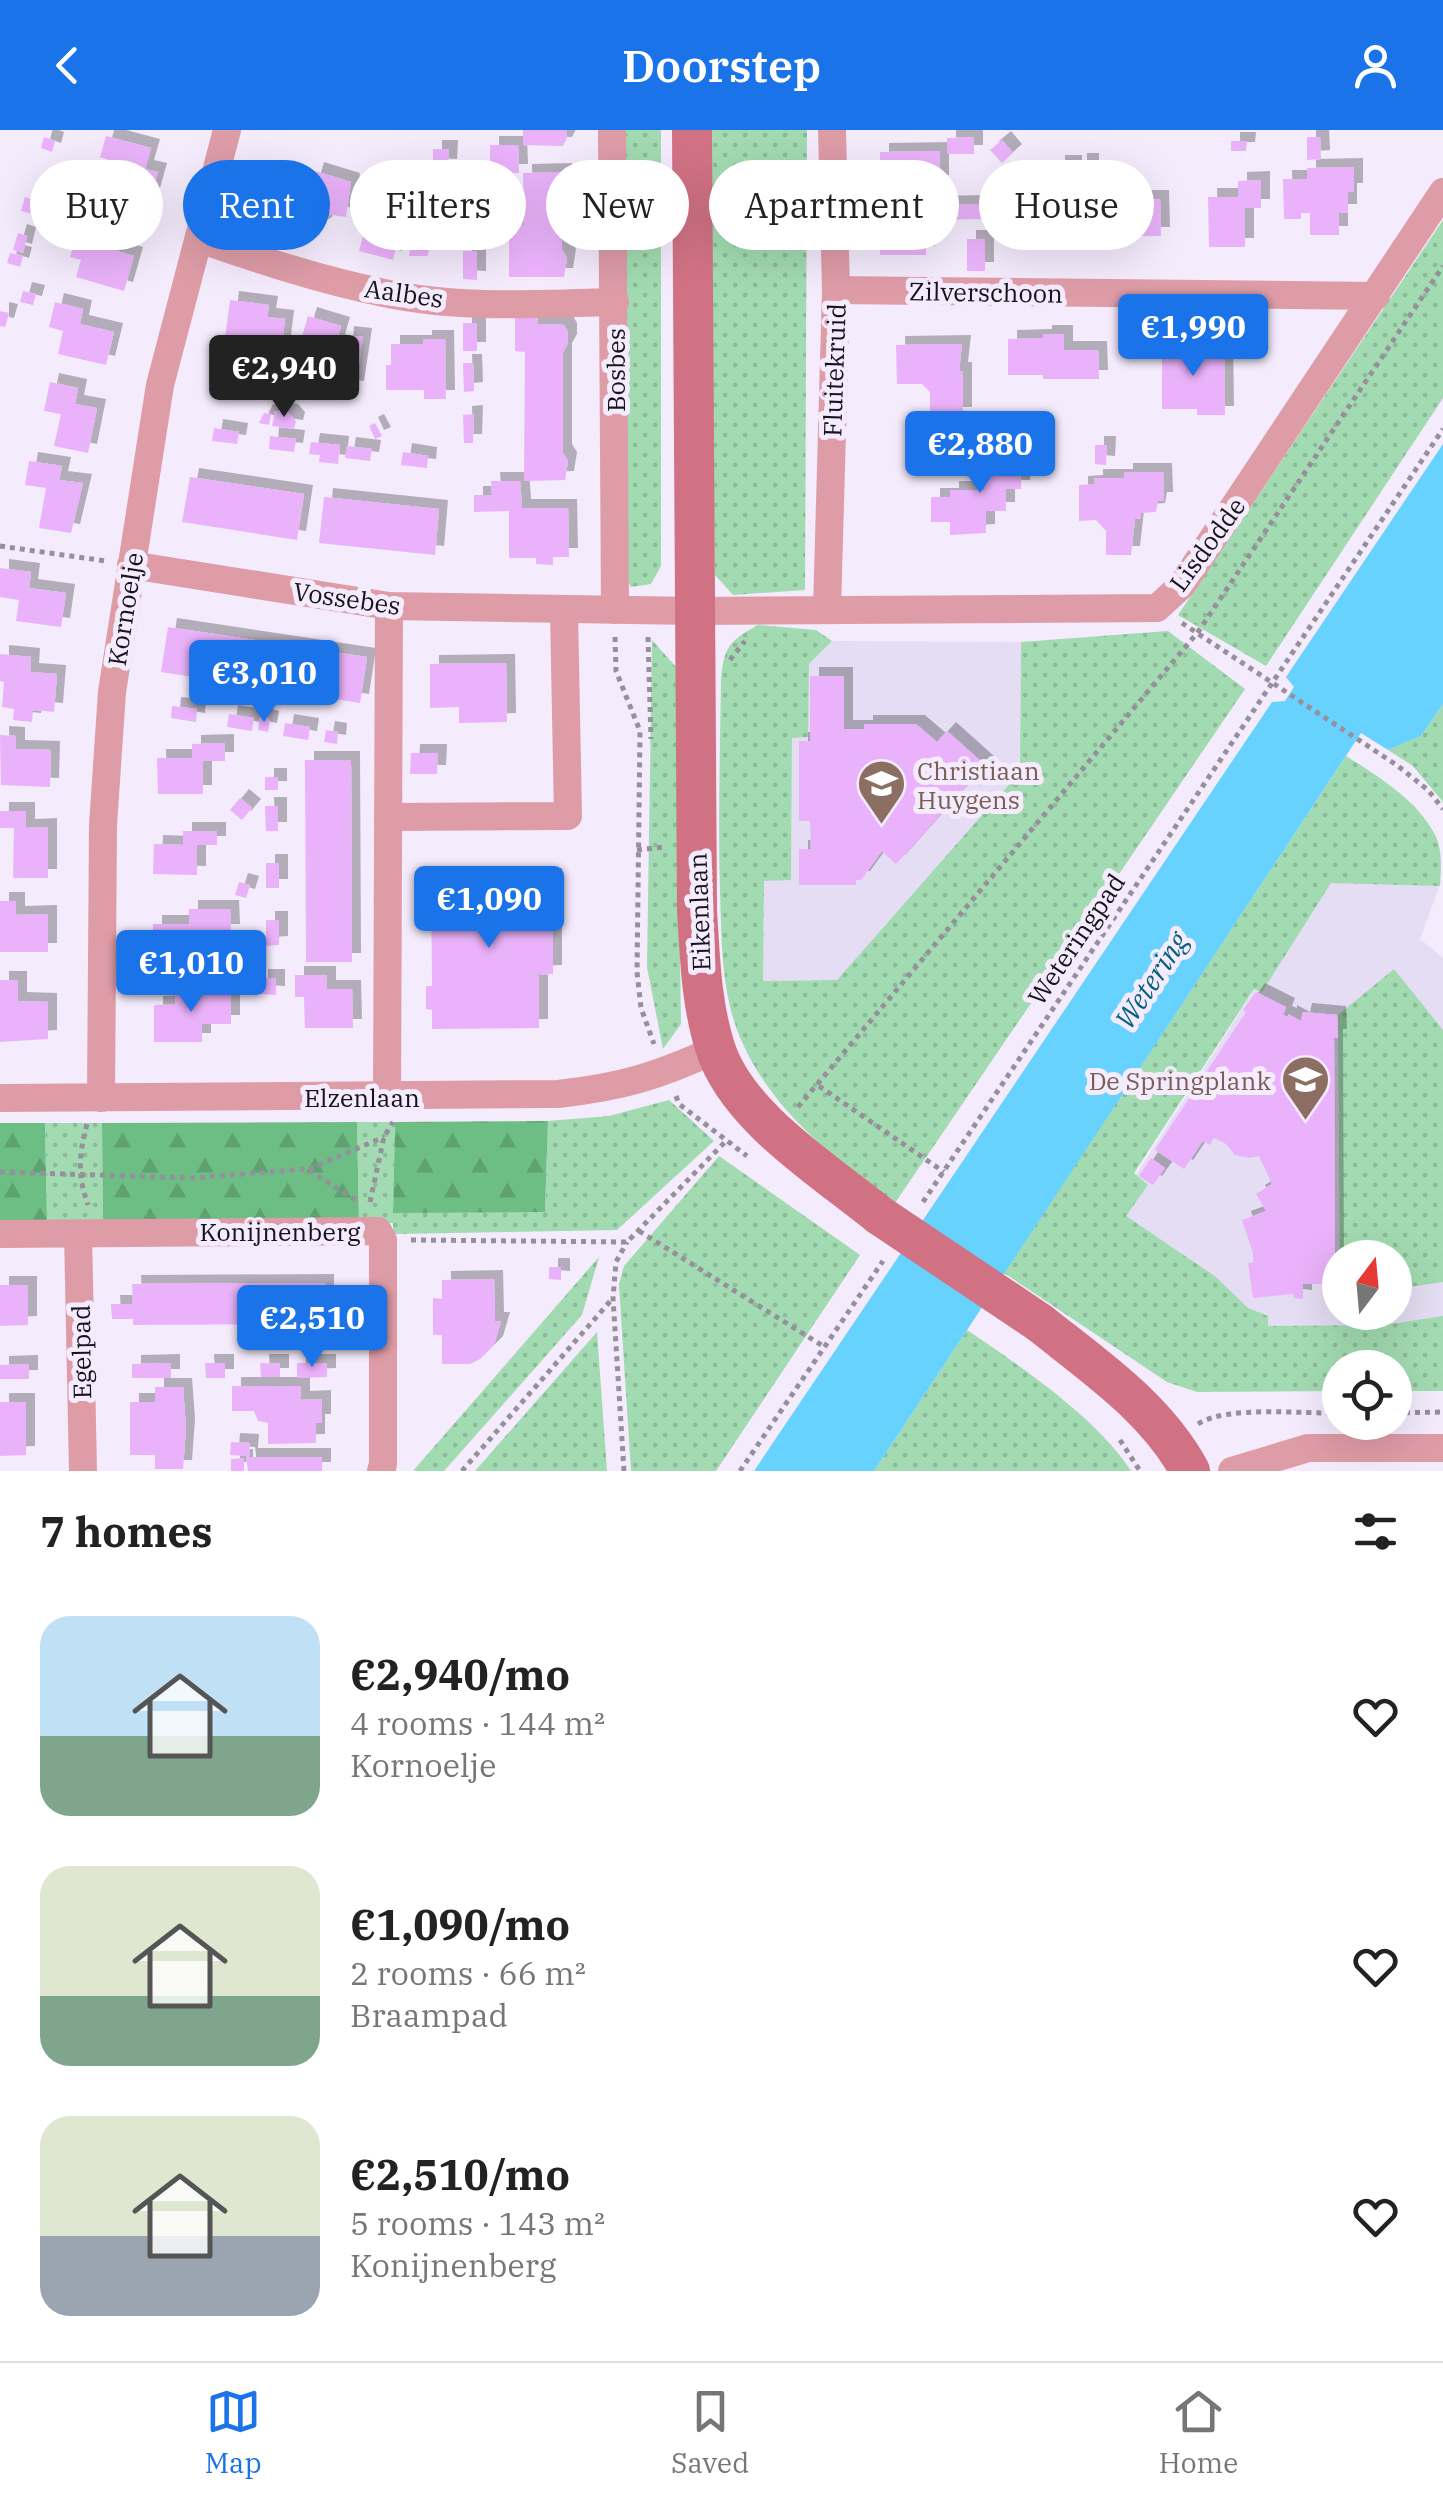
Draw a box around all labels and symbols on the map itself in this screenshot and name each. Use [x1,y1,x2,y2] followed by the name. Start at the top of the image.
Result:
[363,271,445,315] street label: Aalbes
[909,274,1063,310] street label: Zilverschoon
[1112,294,1274,379] pin: €1,990
[815,303,853,437] street label: Fluitekruid
[599,328,632,412] street label: Bosbes
[203,335,365,420] pin: €2,940
[899,411,1061,496] pin: €2,880
[1162,491,1252,597] street label: Lisdodde
[100,550,150,668] street label: Kornoelje
[291,574,403,622] street label: Vossebes
[183,640,345,725] pin: €3,010
[917,754,1040,816] place label: Christiaan Huygens
[856,758,908,826] school or university icon: Christiaan Huygens
[680,852,718,972] street label: Eikenlaan
[408,866,570,951] pin: €1,090
[1020,867,1132,1011] street label: Weteringpad
[1106,924,1196,1036] water label: Wetering
[110,930,272,1015] pin: €1,010
[1280,1054,1332,1122] school or university icon: De Springplank
[1089,1064,1271,1097] place label: De Springplank
[304,1081,420,1114] street label: Elzenlaan
[199,1215,361,1248] street label: Konijnenberg
[1322,1240,1412,1330] north arrow
[231,1285,393,1370] pin: €2,510
[64,1304,98,1400] street label: Egelpad

